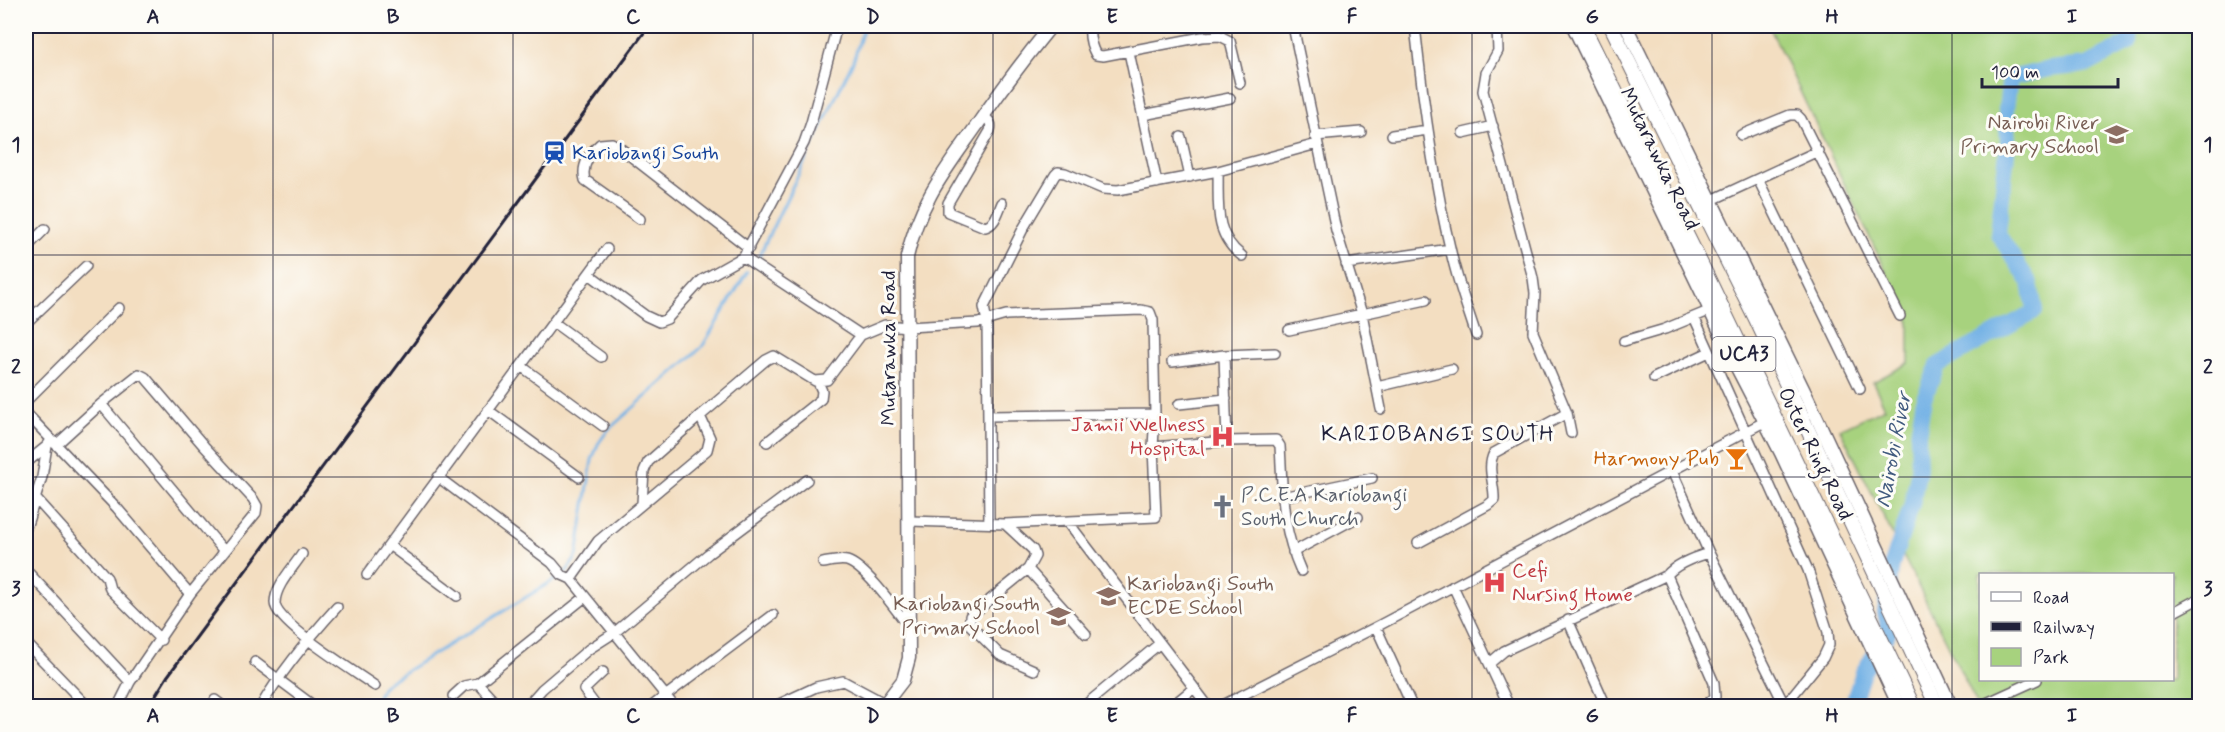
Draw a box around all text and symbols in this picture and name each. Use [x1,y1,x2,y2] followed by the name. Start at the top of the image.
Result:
[146,4,160,31] text: A
[387,4,400,31] text: B
[626,4,641,31] text: C
[866,4,880,31] text: D
[1106,4,1118,31] text: E
[1347,4,1358,31] text: F
[1585,4,1599,31] text: G
[1825,4,1839,31] text: H
[2067,4,2077,31] text: I
[1982,51,2118,89] scale bar
[1991,61,2039,85] text: 100 m
[1612,83,1706,235] street label: Mutarawka Road
[1960,109,2099,161] place label: Nairobi River Primary School
[2104,122,2130,148] school or university icon: Nairobi River Primary School
[12,132,20,159] text: 1
[2204,132,2212,159] text: 1
[572,139,719,169] place label: Kariobangi South
[541,140,567,166] station icon: Kariobangi South
[875,270,903,426] street label: Mutarawka Road
[1712,337,1776,371] road number: UCA3
[11,354,21,381] text: 2
[2203,354,2213,381] text: 2
[1769,383,1859,526] street label: Outer Ring Road
[1869,387,1919,510] water label: Nairobi River
[1071,411,1205,463] place label: Jamii Wellness Hospital
[1321,421,1555,449] district label: KARIOBANGI SOUTH
[1210,424,1236,450] hospital icon: Jamii Wellness Hospital
[1594,445,1719,473] place label: Harmony Pub
[1724,446,1750,472] bar icon: Harmony Pub
[1241,481,1407,533] place label: P.C.E.A Kariobangi South Church
[1210,494,1236,520] church icon: P.C.E.A Kariobangi South Church
[1512,557,1633,611] place label: Cefi Nursing Home
[1127,570,1274,622] place label: Kariobangi South ECDE School
[1481,570,1507,596] hospital icon: Cefi Nursing Home
[1979,573,2174,681] legend
[11,576,21,603] text: 3
[2203,576,2213,603] text: 3
[1096,583,1122,609] school or university icon: Kariobangi South ECDE School
[2033,586,2069,610] text: Road
[893,590,1040,642] place label: Kariobangi South Primary School
[1045,603,1071,629] school or university icon: Kariobangi South Primary School
[2033,616,2095,640] text: Railway
[2033,646,2069,670] text: Park
[146,703,160,730] text: A
[387,703,400,730] text: B
[626,703,641,730] text: C
[866,703,880,730] text: D
[1106,703,1118,730] text: E
[1347,703,1358,730] text: F
[1585,703,1599,730] text: G
[1825,703,1839,730] text: H
[2067,703,2077,730] text: I

